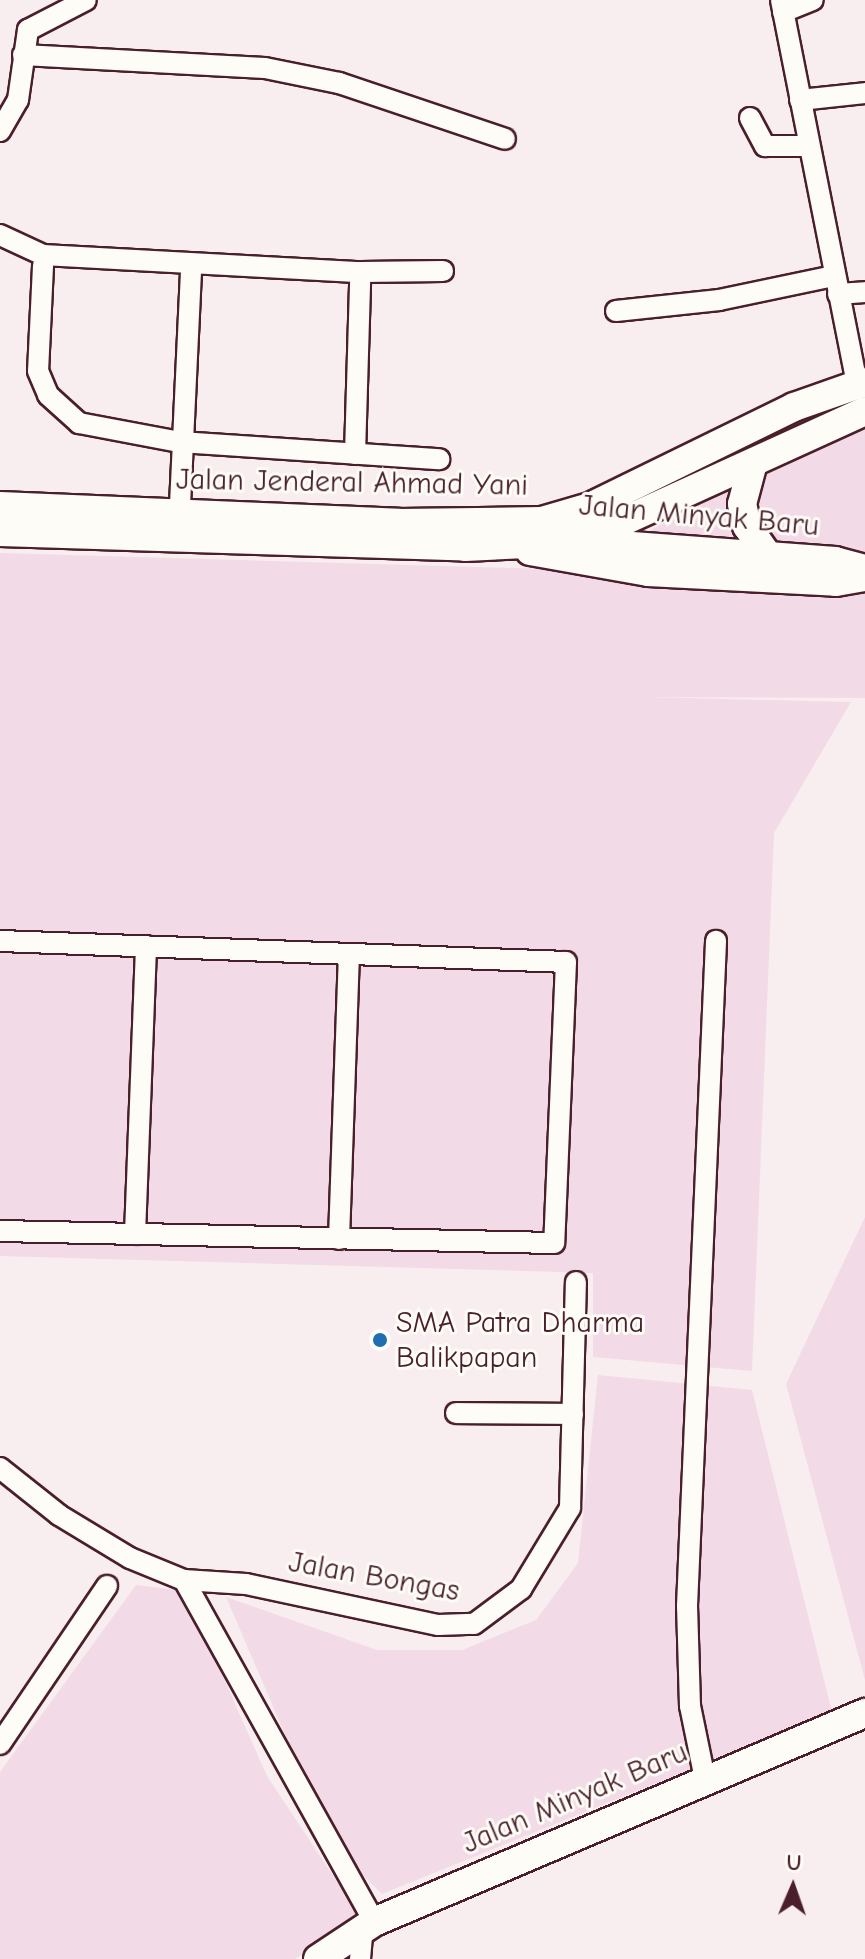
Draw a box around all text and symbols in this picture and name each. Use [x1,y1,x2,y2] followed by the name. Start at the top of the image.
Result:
[176,462,528,504] street label: Jalan Jenderal Ahmad Yani
[578,488,820,544] street label: Jalan Minyak Baru
[396,1305,644,1376] place label: SMA Patra Dharma Balikpapan
[371,1331,389,1349] marker: SMA Patra Dharma Balikpapan
[286,1544,462,1610] street label: Jalan Bongas
[457,1734,693,1862] street label: Jalan Minyak Baru
[753,1847,833,1927] north arrow
[786,1850,802,1876] text: U

